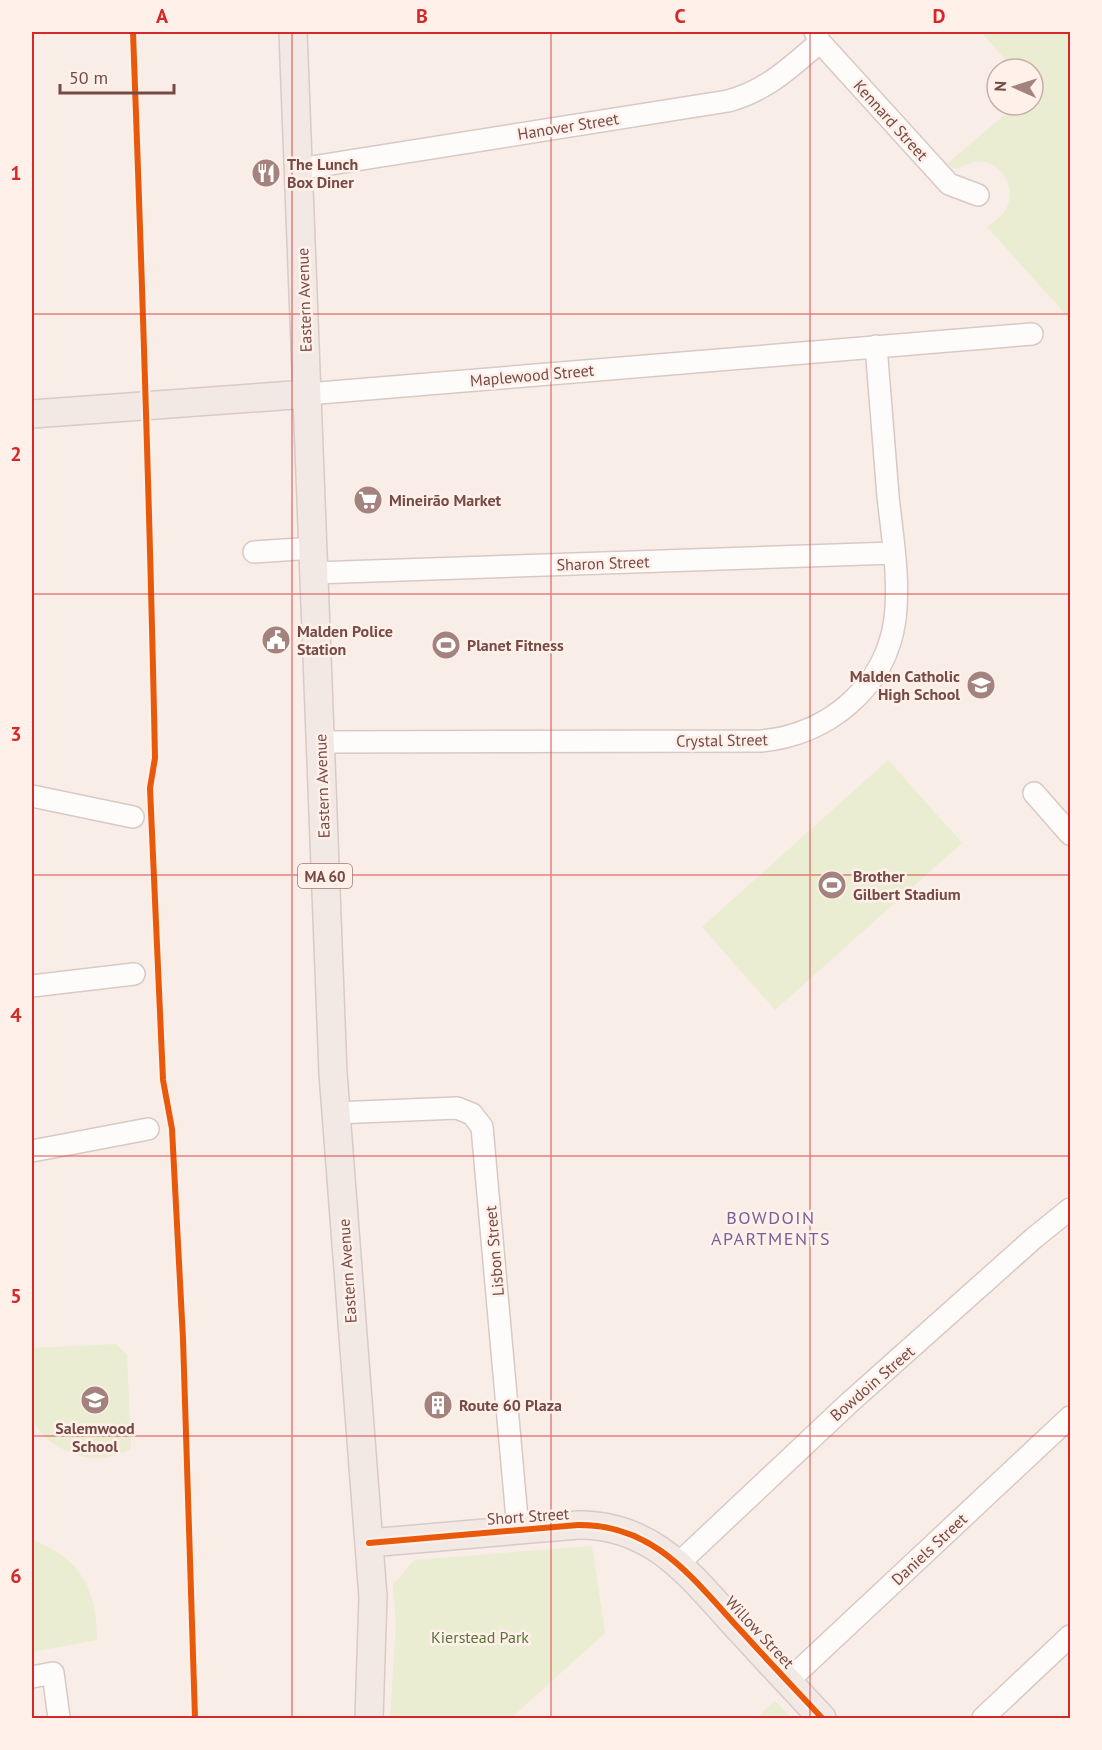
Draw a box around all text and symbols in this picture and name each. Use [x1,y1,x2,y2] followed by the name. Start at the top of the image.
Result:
[156,3,169,29] text: A
[416,3,428,29] text: B
[674,3,686,29] text: C
[933,3,946,29] text: D
[60,57,174,95] scale bar
[985,57,1045,117] north arrow
[69,66,108,89] text: 50 m
[850,76,933,165] street label: Kennard Street
[990,80,1010,92] text: N
[516,108,621,144] street label: Hanover Street
[287,154,358,192] place label: The Lunch Box Diner
[250,157,282,189] restaurant icon: The Lunch Box Diner
[10,160,22,186] text: 1
[292,247,316,353] street label: Eastern Avenue
[469,360,595,390] street label: Maplewood Street
[10,441,22,467] text: 2
[352,484,384,516] supermarket icon: Mineirão Market
[389,490,502,510] place label: Mineirão Market
[556,551,650,575] street label: Sharon Street
[297,621,393,659] place label: Malden Police Station
[260,624,292,656] public building icon: Malden Police Station
[430,629,462,661] sports icon: Planet Fitness
[467,635,564,655] place label: Planet Fitness
[850,666,960,704] place label: Malden Catholic High School
[965,669,997,701] school or university icon: Malden Catholic High School
[10,721,22,747] text: 3
[676,729,769,751] street label: Crystal Street
[310,733,334,839] street label: Eastern Avenue
[298,864,352,888] road number: MA 60
[853,866,961,904] place label: Brother Gilbert Stadium
[816,869,848,901] sports icon: Brother Gilbert Stadium
[10,1002,22,1028] text: 4
[480,1205,508,1297] street label: Lisbon Street
[711,1206,831,1250] district label: BOWDOIN APARTMENTS
[333,1218,361,1324] street label: Eastern Avenue
[10,1283,22,1309] text: 5
[826,1341,919,1425] street label: Bowdoin Street
[79,1384,111,1416] school or university icon: Salemwood School
[422,1389,454,1421] building icon: Route 60 Plaza
[459,1395,562,1415] place label: Route 60 Plaza
[55,1418,135,1456] place label: Salemwood School
[486,1503,570,1529] street label: Short Street
[887,1509,971,1589] street label: Daniels Street
[10,1563,22,1589] text: 6
[721,1592,799,1673] street label: Willow Street
[431,1627,529,1647] park label: Kierstead Park

